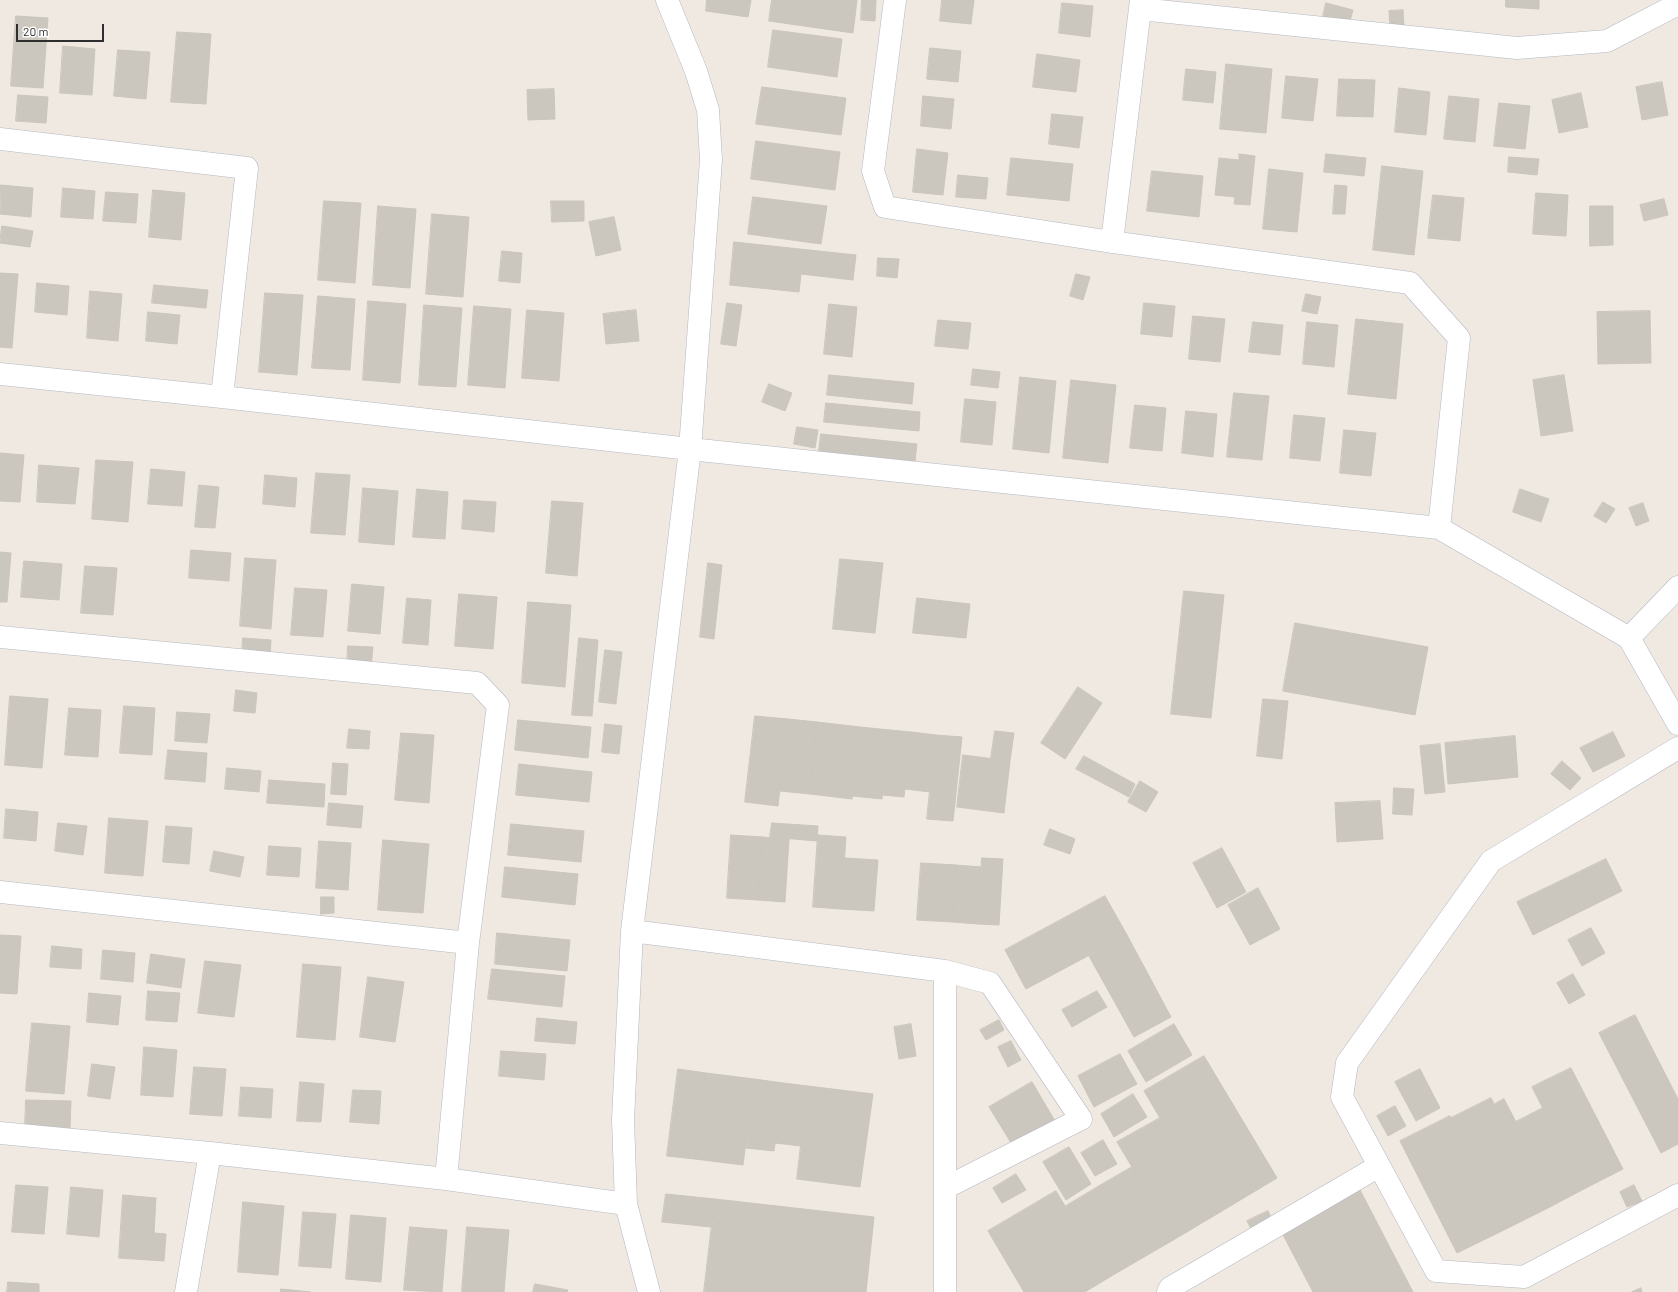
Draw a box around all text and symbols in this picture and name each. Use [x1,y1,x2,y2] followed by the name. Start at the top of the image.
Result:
[18,16,106,42] scale bar
[23,24,49,38] text: 20 m

